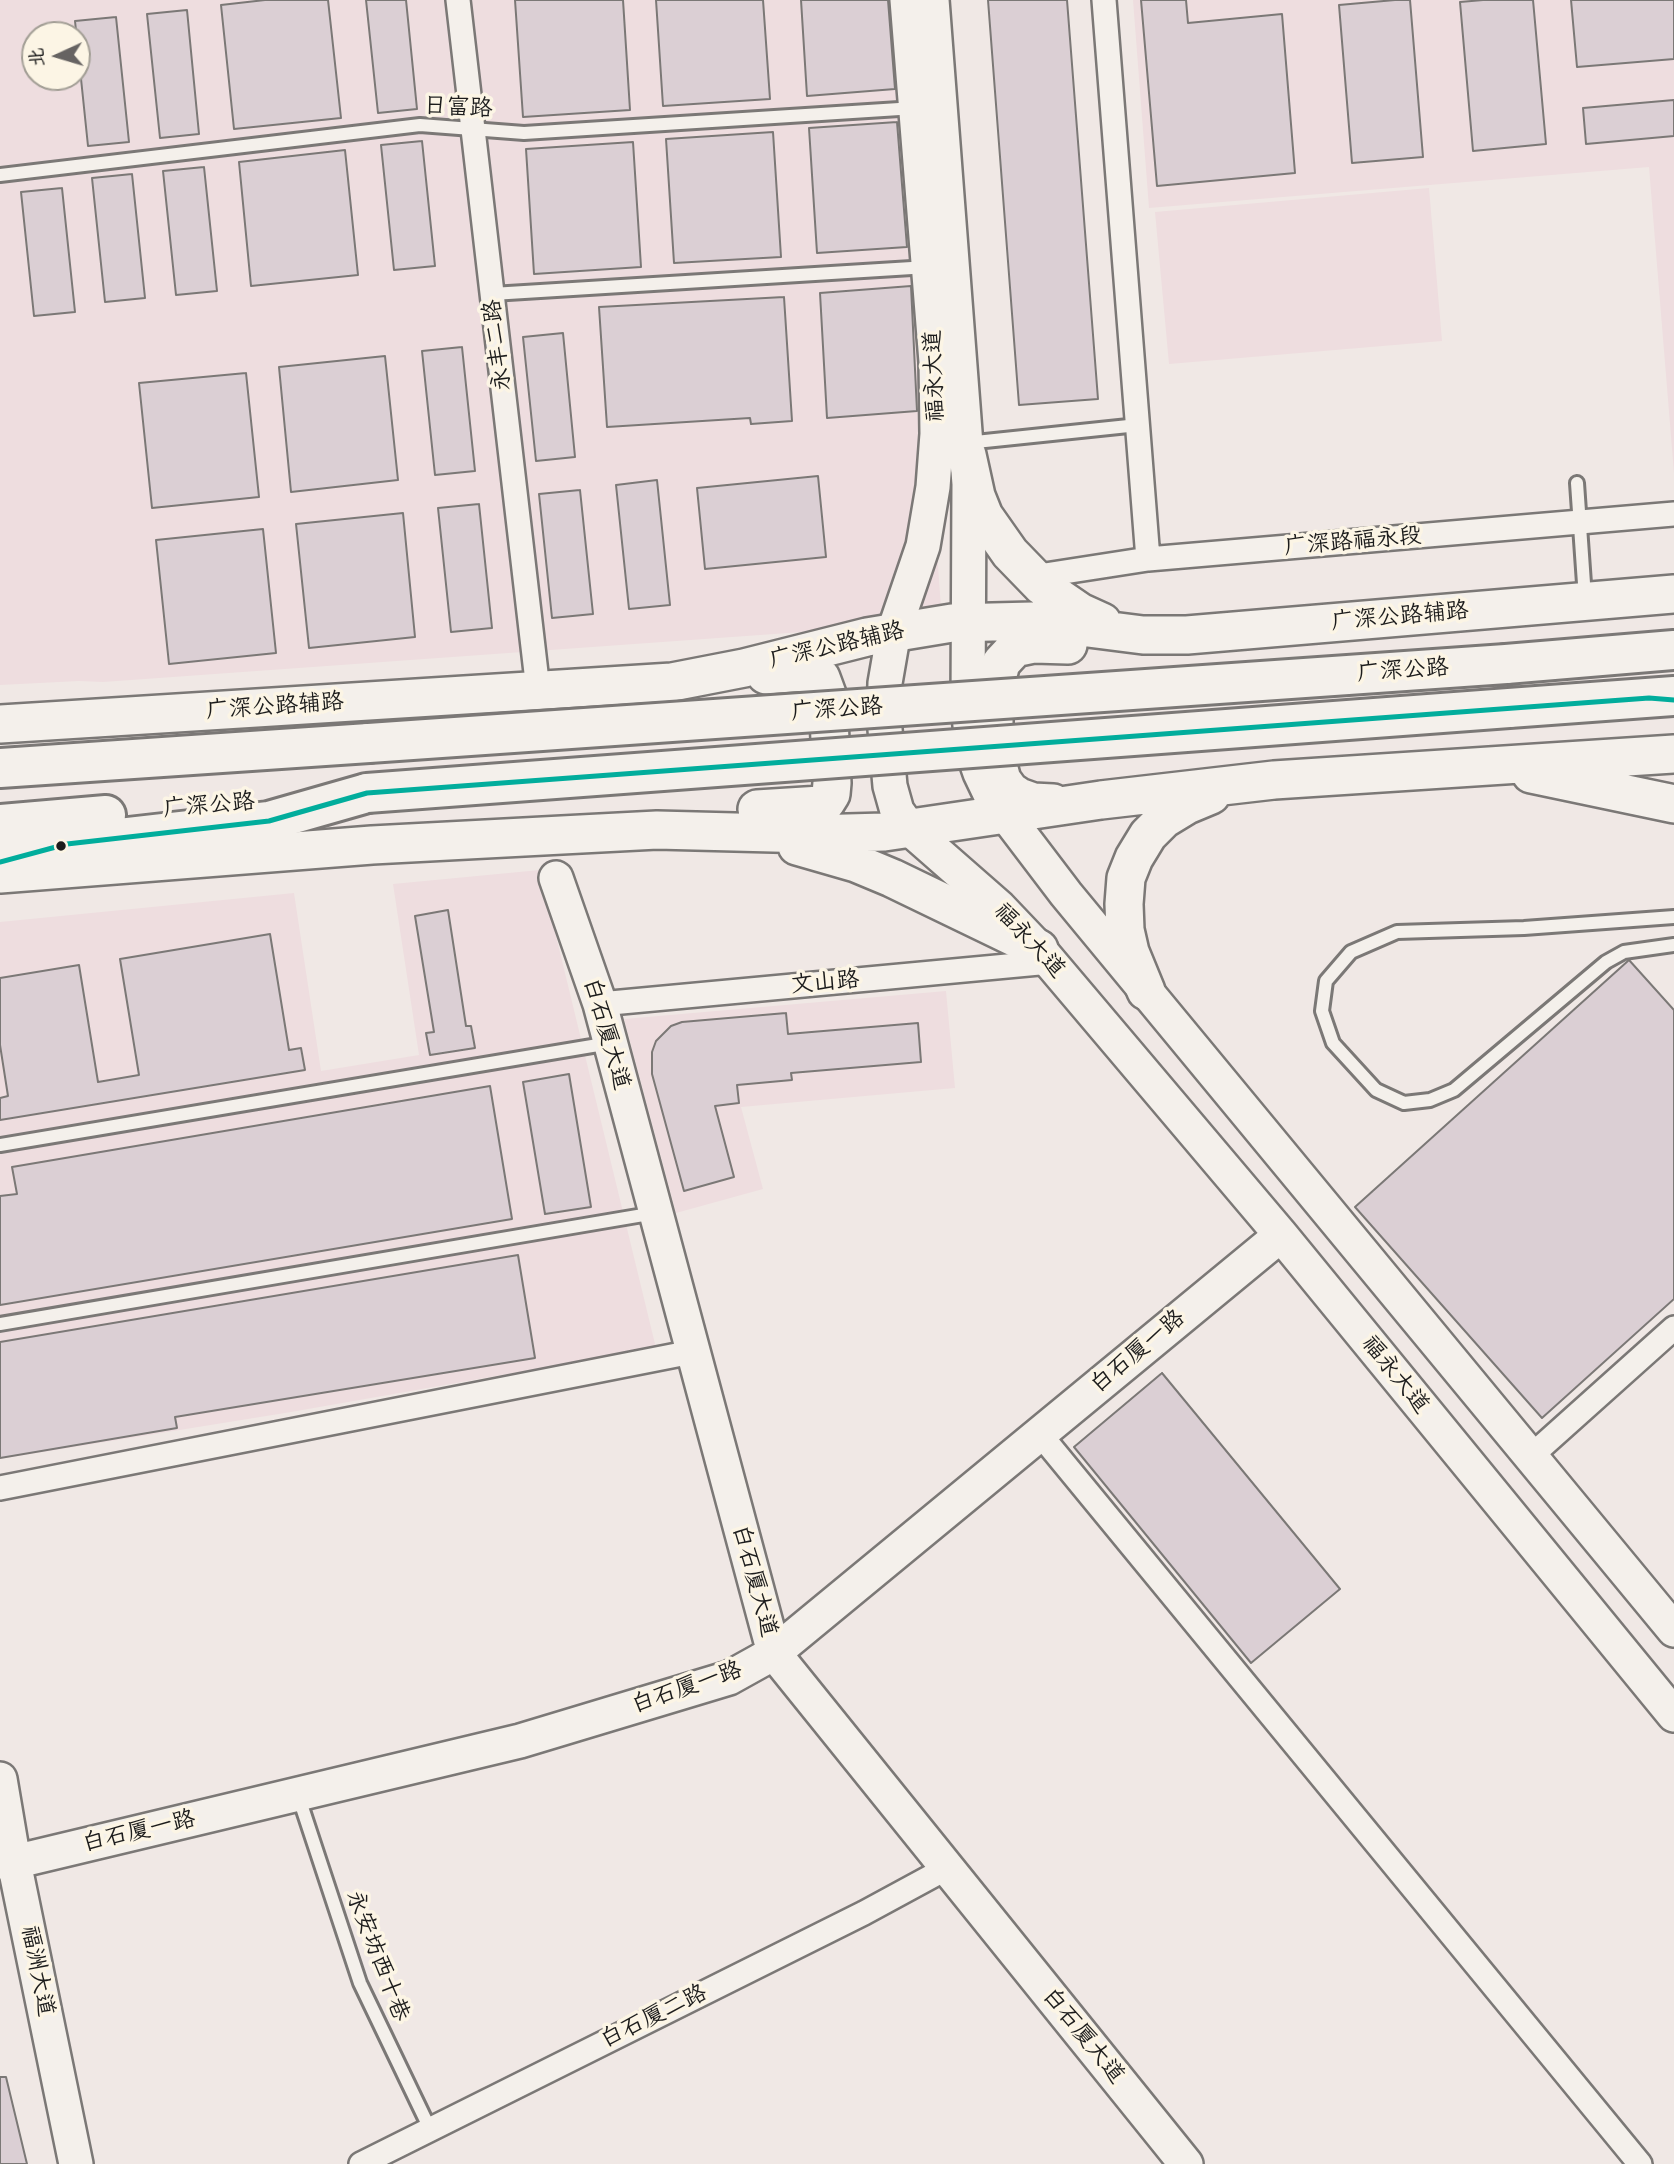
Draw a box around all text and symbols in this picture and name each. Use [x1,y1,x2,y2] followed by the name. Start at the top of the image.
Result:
[21,21,91,91] north arrow
[19,47,54,68] text: 北
[423,92,493,124] street label: 日富路
[479,298,517,392] street label: 永丰二路
[920,330,950,422] street label: 福永大道
[1283,522,1423,562] street label: 广深路福永段
[1330,597,1470,637] street label: 广深公路辅路
[767,617,907,675] street label: 广深公路辅路
[1356,654,1450,688] street label: 广深公路
[205,688,345,726] street label: 广深公路辅路
[790,693,884,727] street label: 广深公路
[162,788,256,824] street label: 广深公路
[54,839,68,853] unlabelled marker
[988,898,1070,984] street label: 福永大道
[789,966,861,1000] street label: 文山路
[577,975,635,1093] street label: 白石厦大道
[1085,1304,1191,1400] street label: 白石厦一路
[1355,1331,1435,1419] street label: 福永大道
[726,1522,782,1640] street label: 白石厦大道
[628,1656,746,1720] street label: 白石厦一路
[80,1806,198,1858] street label: 白石厦一路
[339,1887,415,2025] street label: 永安坊西十巷
[15,1923,59,2019] street label: 福洲大道
[596,1979,712,2055] street label: 白石厦二路
[1036,1983,1130,2089] street label: 白石厦大道

